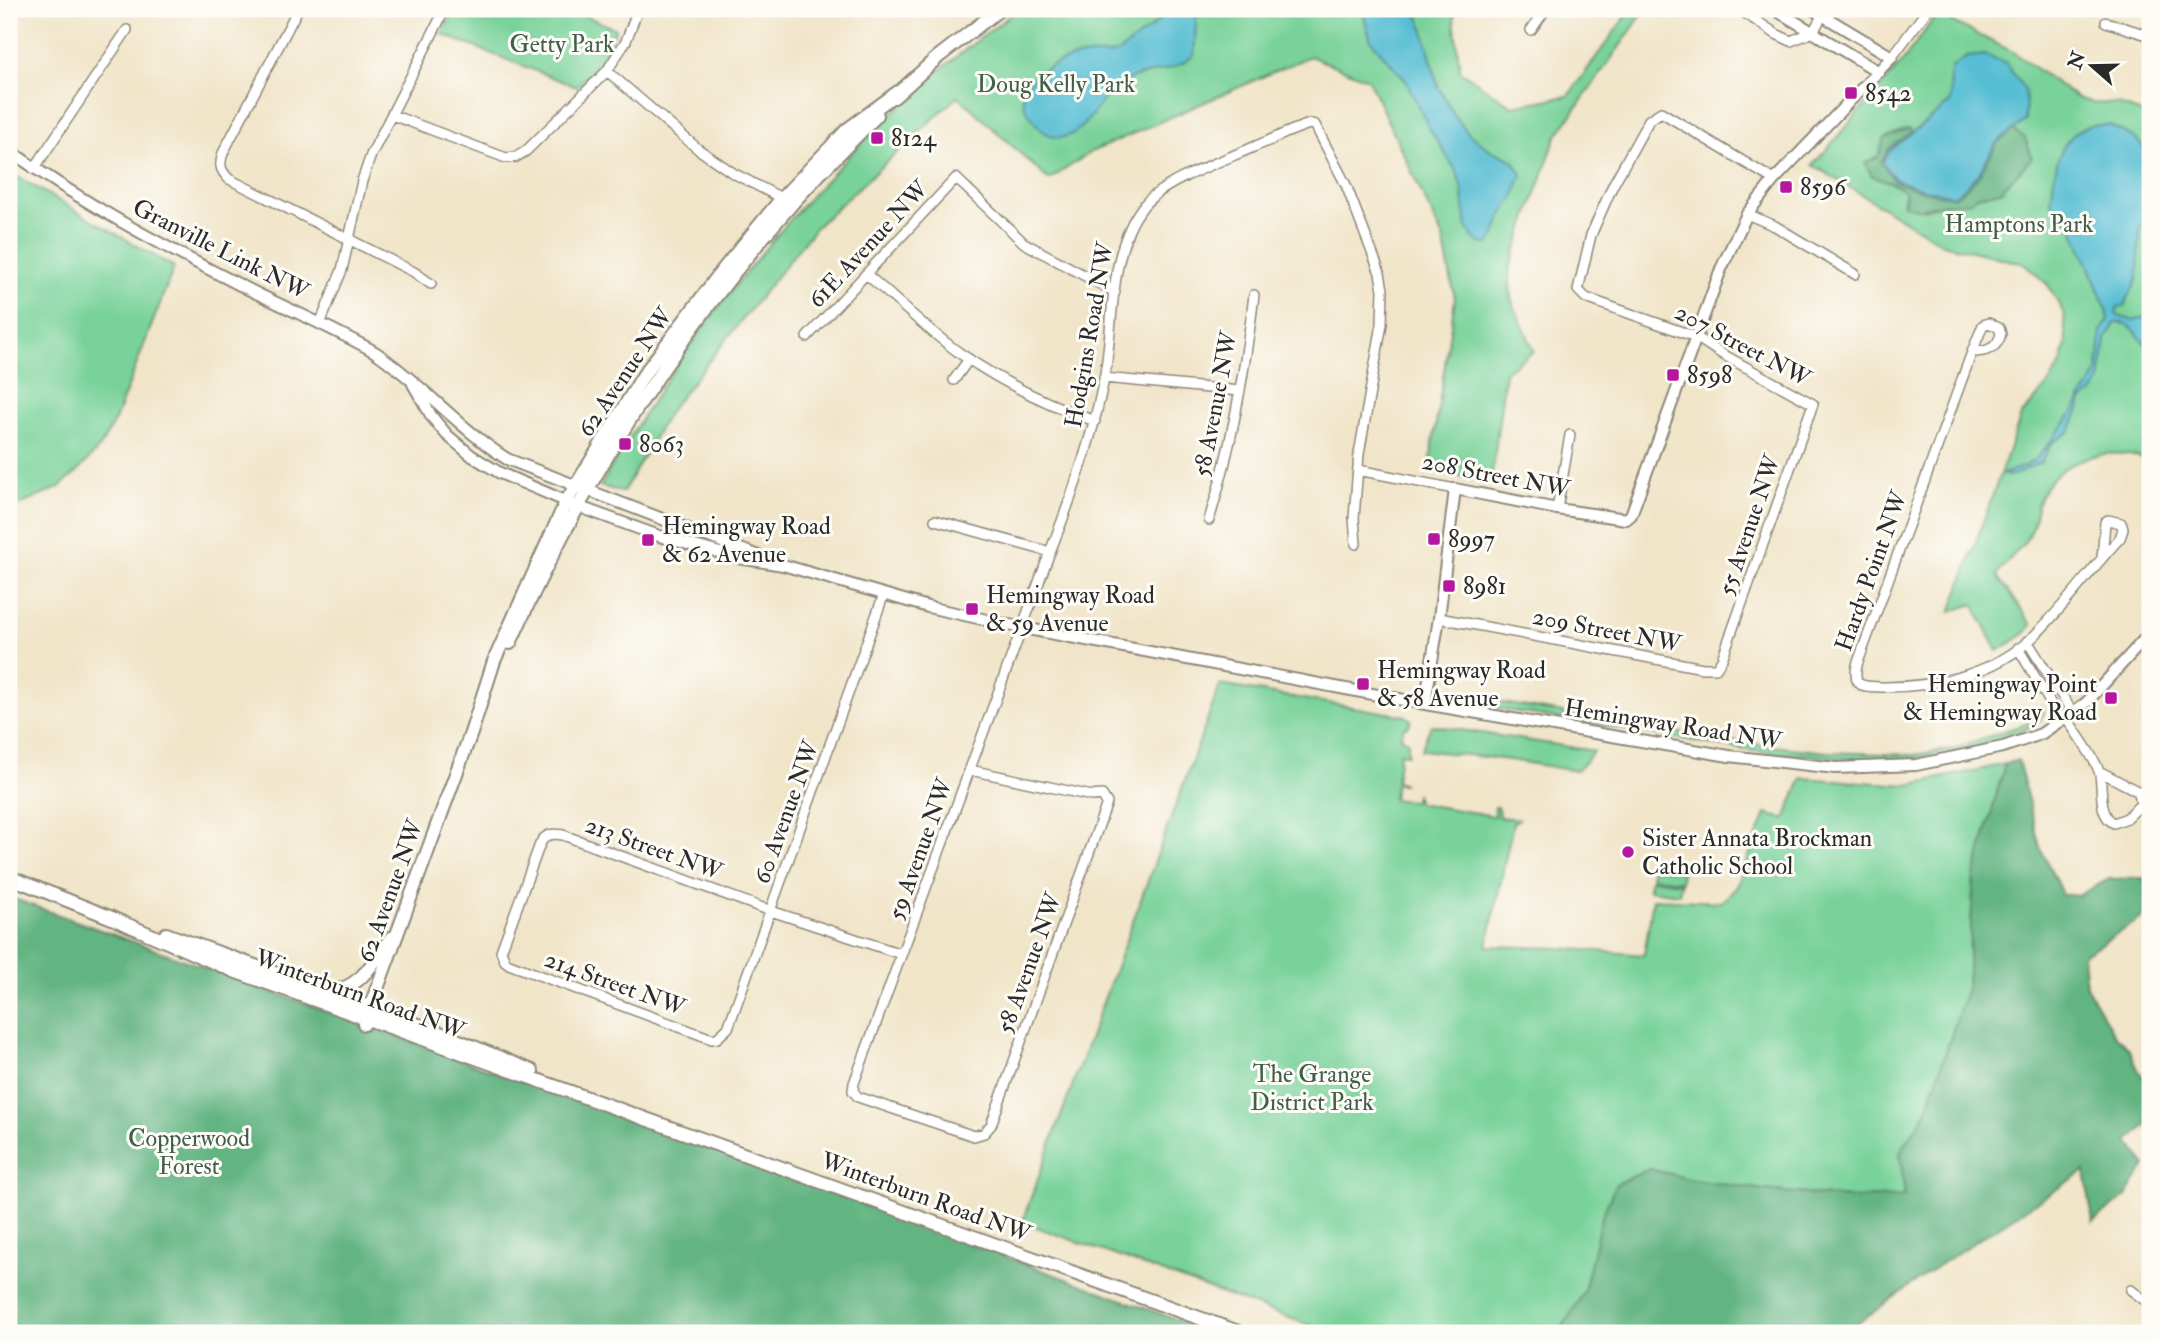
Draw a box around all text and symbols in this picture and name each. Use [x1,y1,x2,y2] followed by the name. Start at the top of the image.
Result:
[509,29,615,60] park label: Getty Park
[2058,32,2128,102] north arrow
[2062,48,2091,74] text: N
[977,69,1136,100] park label: Doug Kelly Park
[1865,78,1911,109] place label: 8542
[1843,85,1859,101] marker: 8542
[891,123,937,154] place label: 8124
[869,130,885,146] marker: 8124
[1800,172,1848,203] place label: 8596
[801,173,936,315] street label: 61E Avenue NW
[1778,179,1794,195] marker: 8596
[127,192,316,308] street label: Granville Link NW
[1945,209,2094,240] park label: Hamptons Park
[1058,238,1121,430] street label: Hodgins Road NW
[1670,297,1817,395] street label: 207 Street NW
[571,300,681,443] street label: 62 Avenue NW
[1186,327,1245,479] street label: 58 Avenue NW
[1687,360,1732,391] place label: 8598
[1665,367,1681,383] marker: 8598
[639,429,684,460] place label: 8063
[617,436,633,452] marker: 8063
[1420,446,1574,505] street label: 208 Street NW
[1711,449,1789,600] street label: 55 Avenue NW
[1828,485,1915,655] street label: Hardy Point NW
[662,511,831,570] place label: Hemingway Road & 62 Avenue
[1448,524,1495,555] place label: 8997
[1426,531,1442,547] marker: 8997
[640,532,656,548] marker: Hemingway Road & 62 Avenue
[1463,571,1506,602] place label: 8981
[1441,578,1457,594] marker: 8981
[986,580,1155,639] place label: Hemingway Road & 59 Avenue
[964,601,980,617] marker: Hemingway Road & 59 Avenue
[1530,601,1685,660] street label: 209 Street NW
[1377,655,1546,714] place label: Hemingway Road & 58 Avenue
[1903,669,2097,728] place label: Hemingway Point & Hemingway Road
[1355,676,1371,692] marker: Hemingway Road & 58 Avenue
[2103,690,2119,706] marker: Hemingway Point & Hemingway Road
[1562,692,1785,757] street label: Hemingway Road NW
[746,735,827,888] street label: 60 Avenue NW
[881,773,961,924] street label: 59 Avenue NW
[581,809,728,888] street label: 213 Street NW
[350,814,431,967] street label: 62 Avenue NW
[1642,823,1872,882] place label: Sister Annata Brockman Catholic School
[1620,844,1636,860] marker: Sister Annata Brockman Catholic School
[990,887,1070,1038] street label: 58 Avenue NW
[250,942,471,1047] street label: Winterburn Road NW
[540,944,691,1024] street label: 214 Street NW
[1250,1059,1374,1118] park label: The Grange District Park
[128,1123,250,1182] park label: Copperwood Forest
[816,1145,1037,1250] street label: Winterburn Road NW

